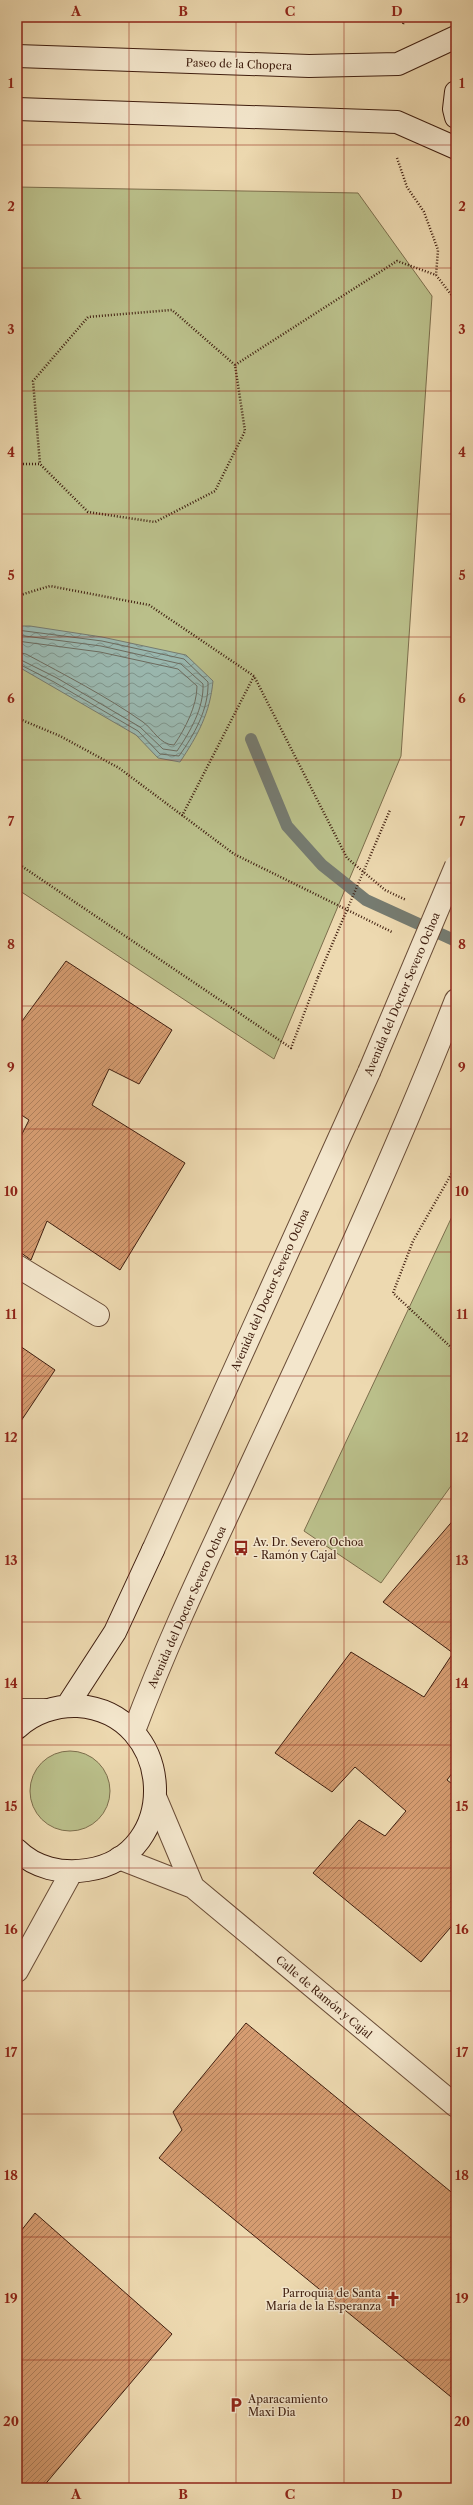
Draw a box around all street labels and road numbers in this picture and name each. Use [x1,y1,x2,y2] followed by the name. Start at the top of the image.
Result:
[185,55,293,73] street label: Paseo de la Chopera
[361,910,443,1079] street label: Avenida del Doctor Severo Ochoa
[227,1207,312,1374] street label: Avenida del Doctor Severo Ochoa
[144,1524,229,1691] street label: Avenida del Doctor Severo Ochoa
[273,1953,375,2042] street label: Calle de Ramón y Cajal

